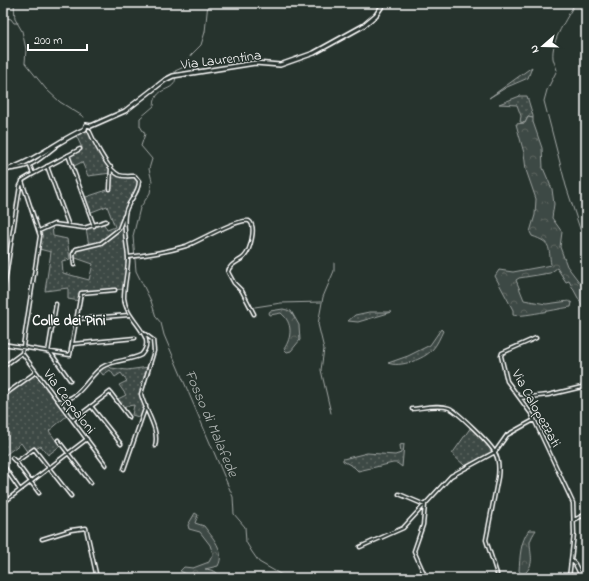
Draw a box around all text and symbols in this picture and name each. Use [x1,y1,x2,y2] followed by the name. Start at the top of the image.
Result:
[28,26,87,52] scale bar
[523,26,563,66] north arrow
[34,32,63,50] text: 200 m
[526,43,543,55] text: N
[179,45,263,76] street label: Via Laurentina
[32,310,106,332] district label: Colle dei Pini
[37,364,100,439] street label: Via Ceppaloni
[505,365,566,451] street label: Via Calopezzati
[179,366,244,482] water label: Fosso di Malafede

